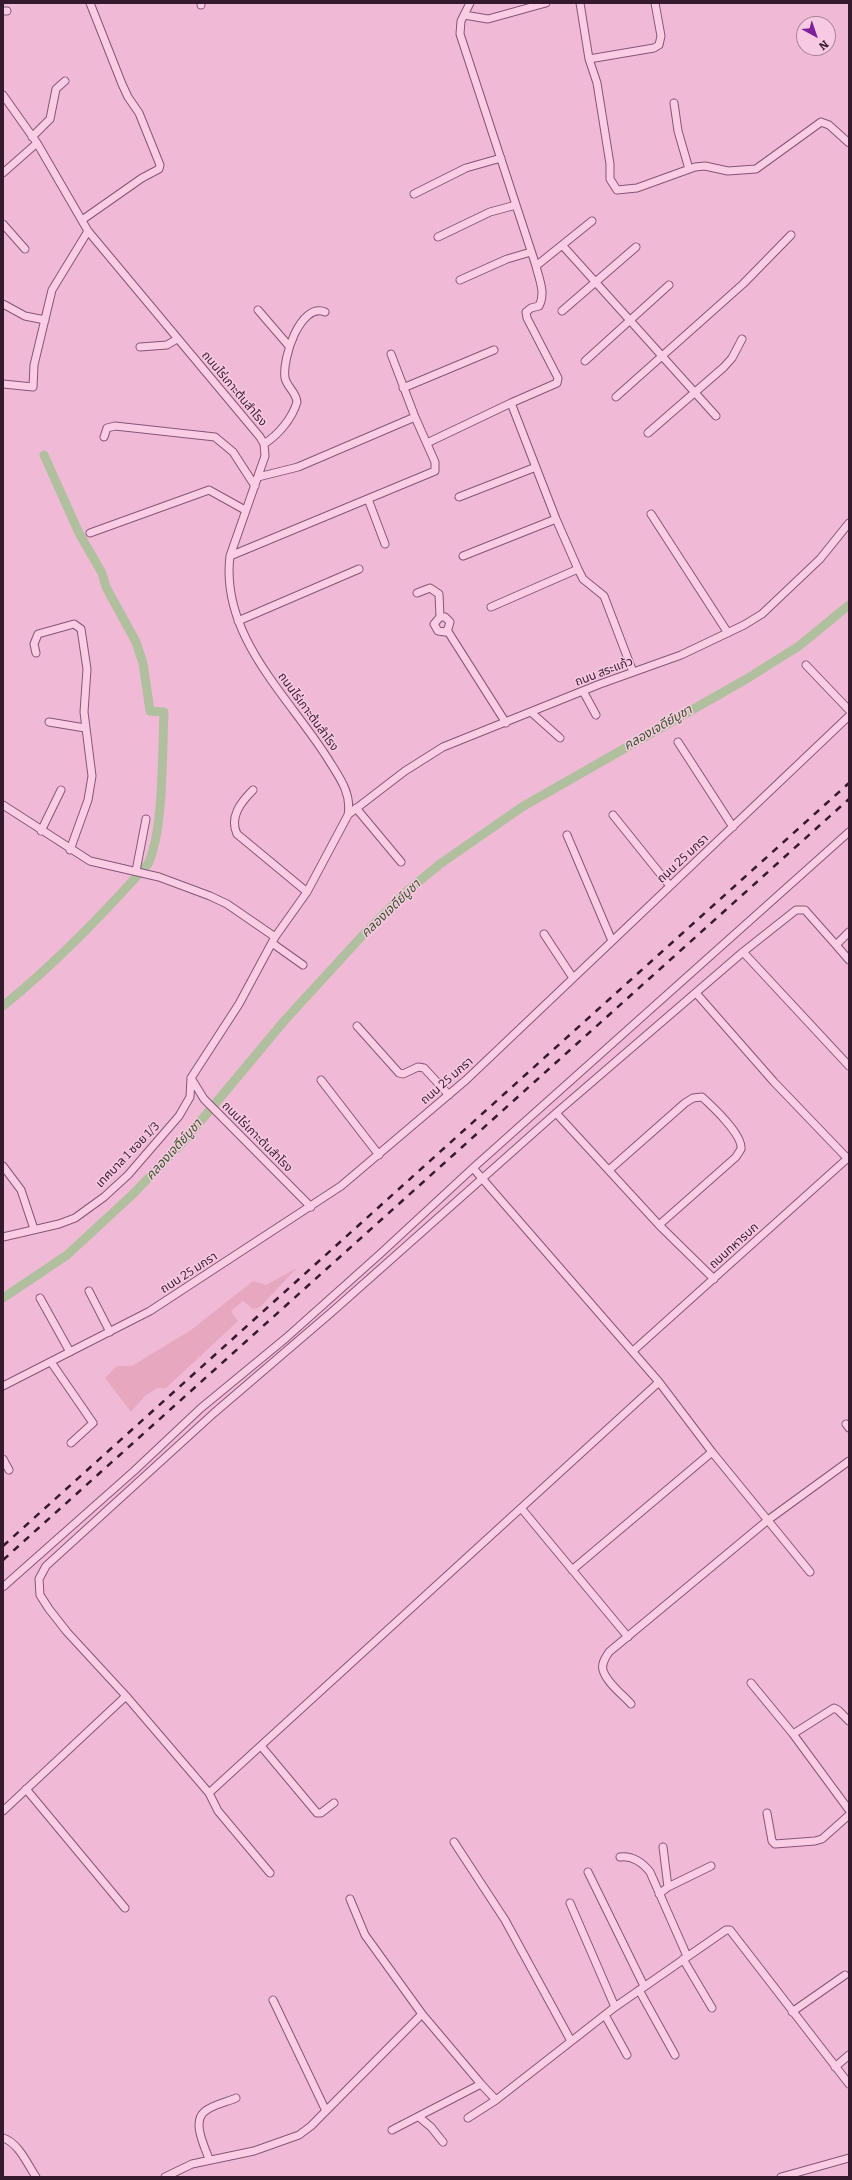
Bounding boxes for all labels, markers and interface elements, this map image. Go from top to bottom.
north arrow [796,16,836,56]
text: N [816,37,831,53]
street label: ถนนไร่เกาะต้นสำโรง [198,349,270,429]
street label: ถนน สระแก้ว [573,654,635,690]
street label: ถนนไร่เกาะต้นสำโรง [275,670,341,754]
water label: คลองเจดีย์บูชา [621,702,695,754]
street label: ถนน 25 มกรา [654,832,712,886]
water label: คลองเจดีย์บูชา [358,877,424,941]
street label: ถนน 25 มกรา [418,1054,476,1108]
street label: ถนนไร่เกาะต้นสำโรง [219,1099,295,1175]
water label: คลองเจดีย์บูชา [143,1116,205,1184]
street label: เทศบาล 1 ซอย 1/3 [93,1119,163,1191]
street label: ถนนทหารบก [706,1220,762,1272]
street label: ถนน 25 มกรา [158,1249,220,1297]

